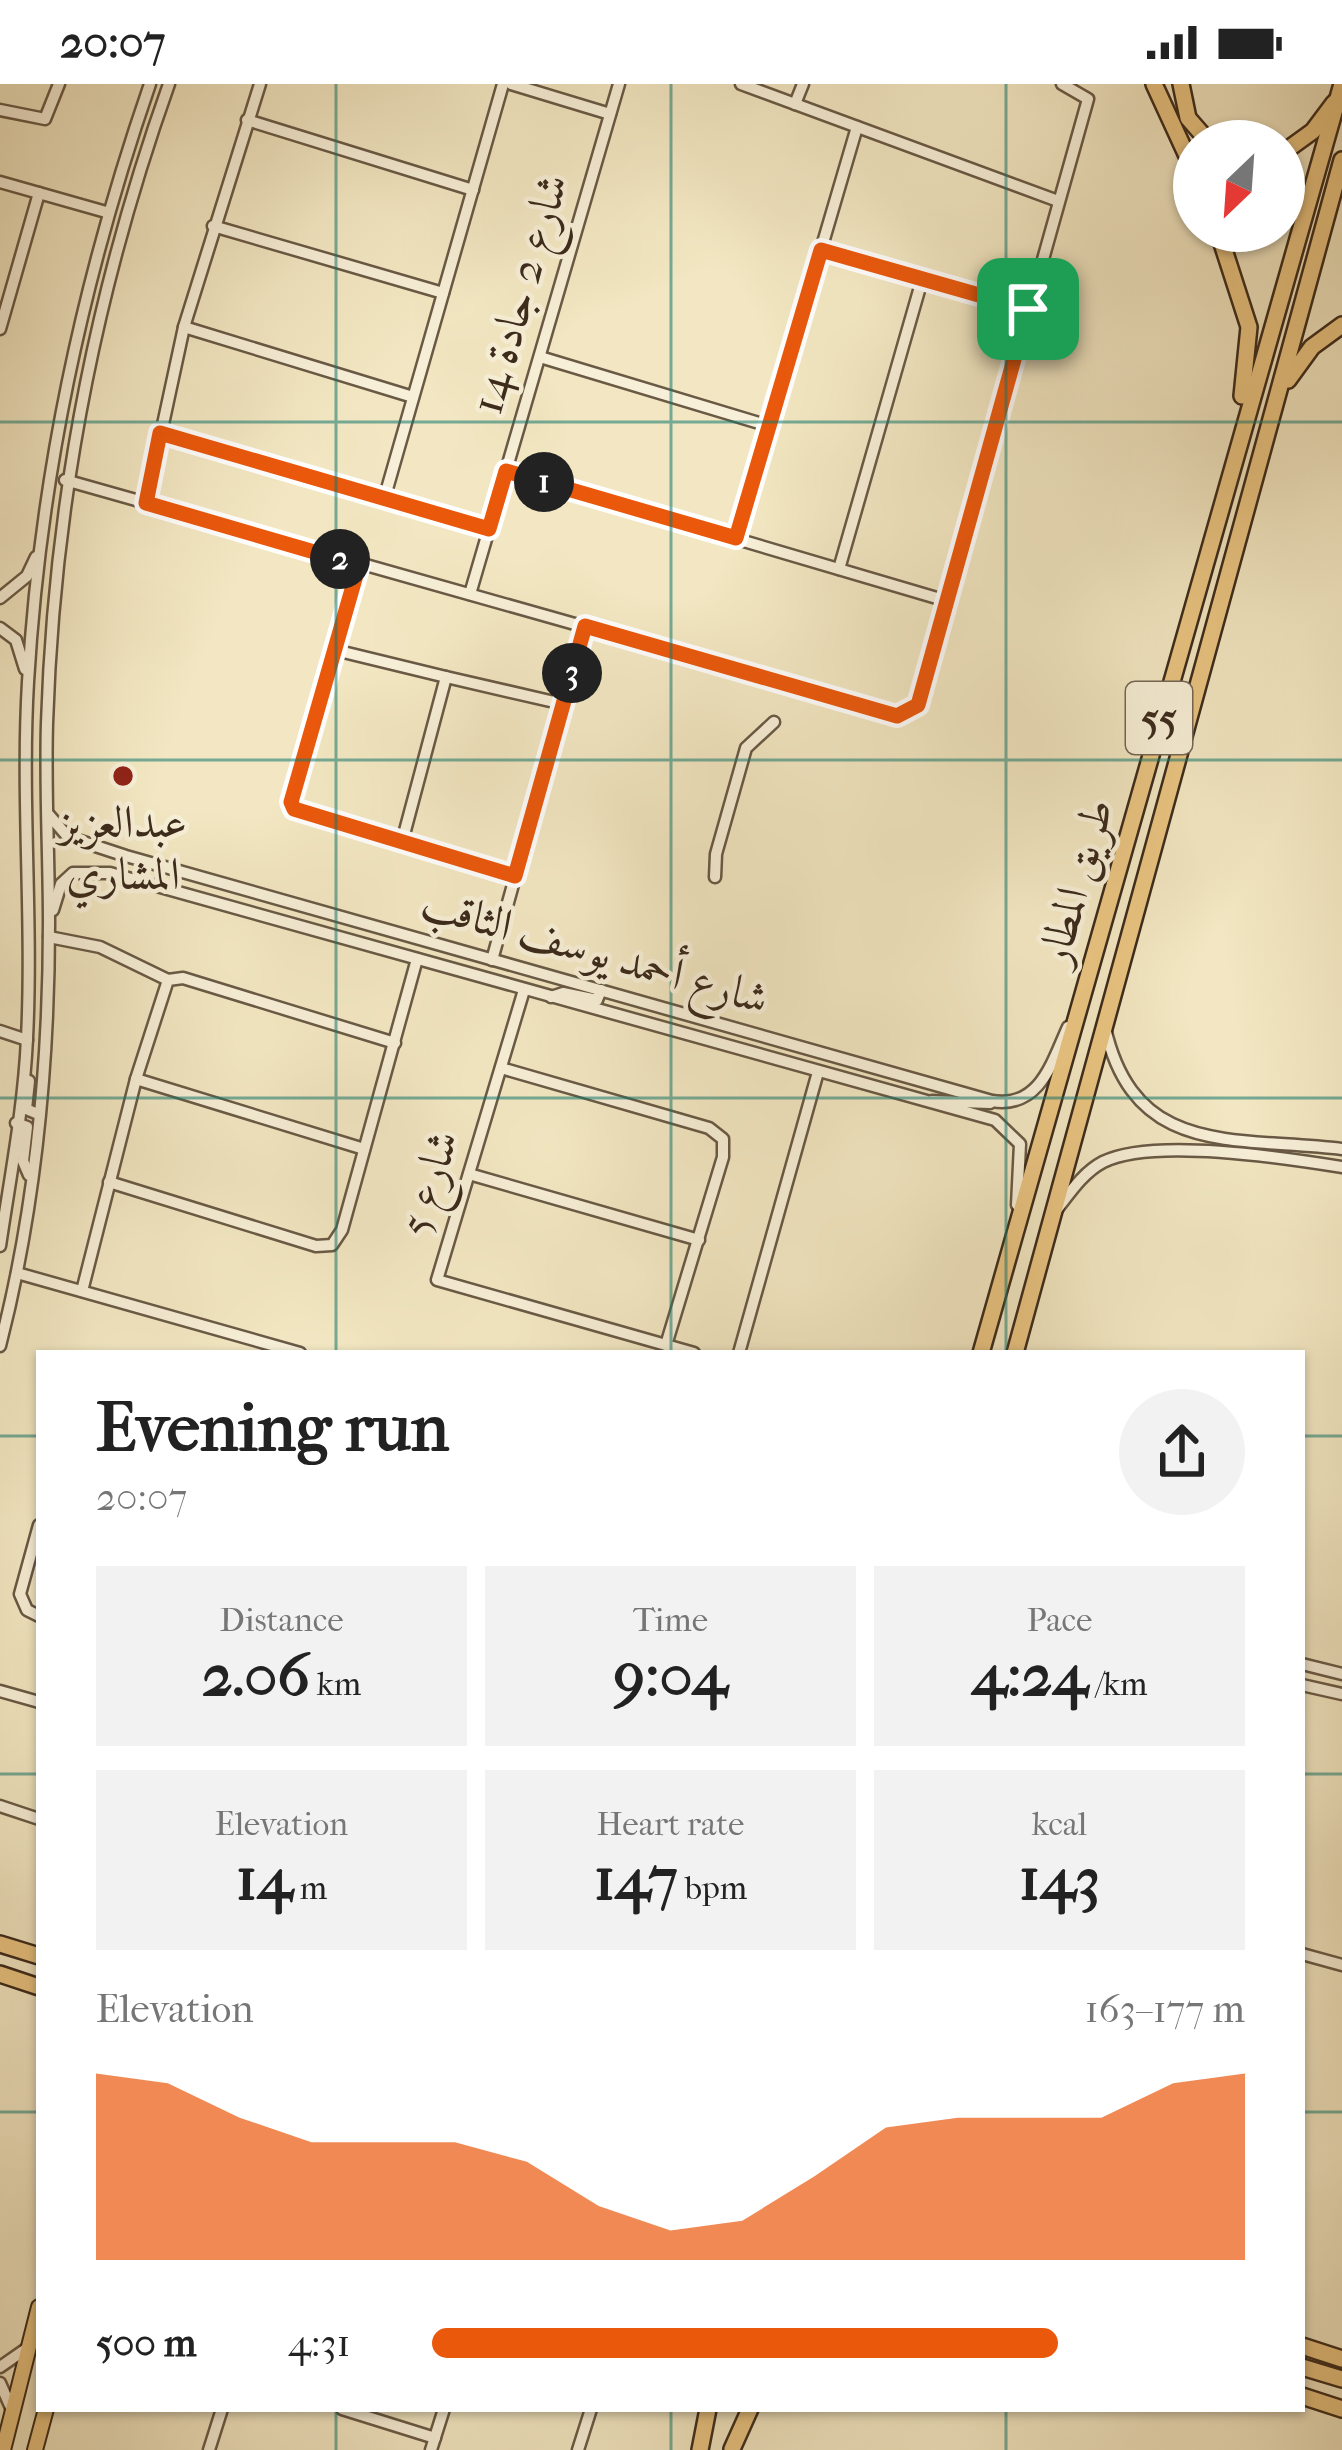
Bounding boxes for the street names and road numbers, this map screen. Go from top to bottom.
street label: شارع 2 جادة 14 [460,168,589,423]
road number: 55 [1126,682,1192,754]
street label: طريق المطار [1026,793,1126,975]
street label: شارع أحمد يوسف الثاقب [413,871,776,1035]
street label: شارع 5 [388,1124,480,1245]

